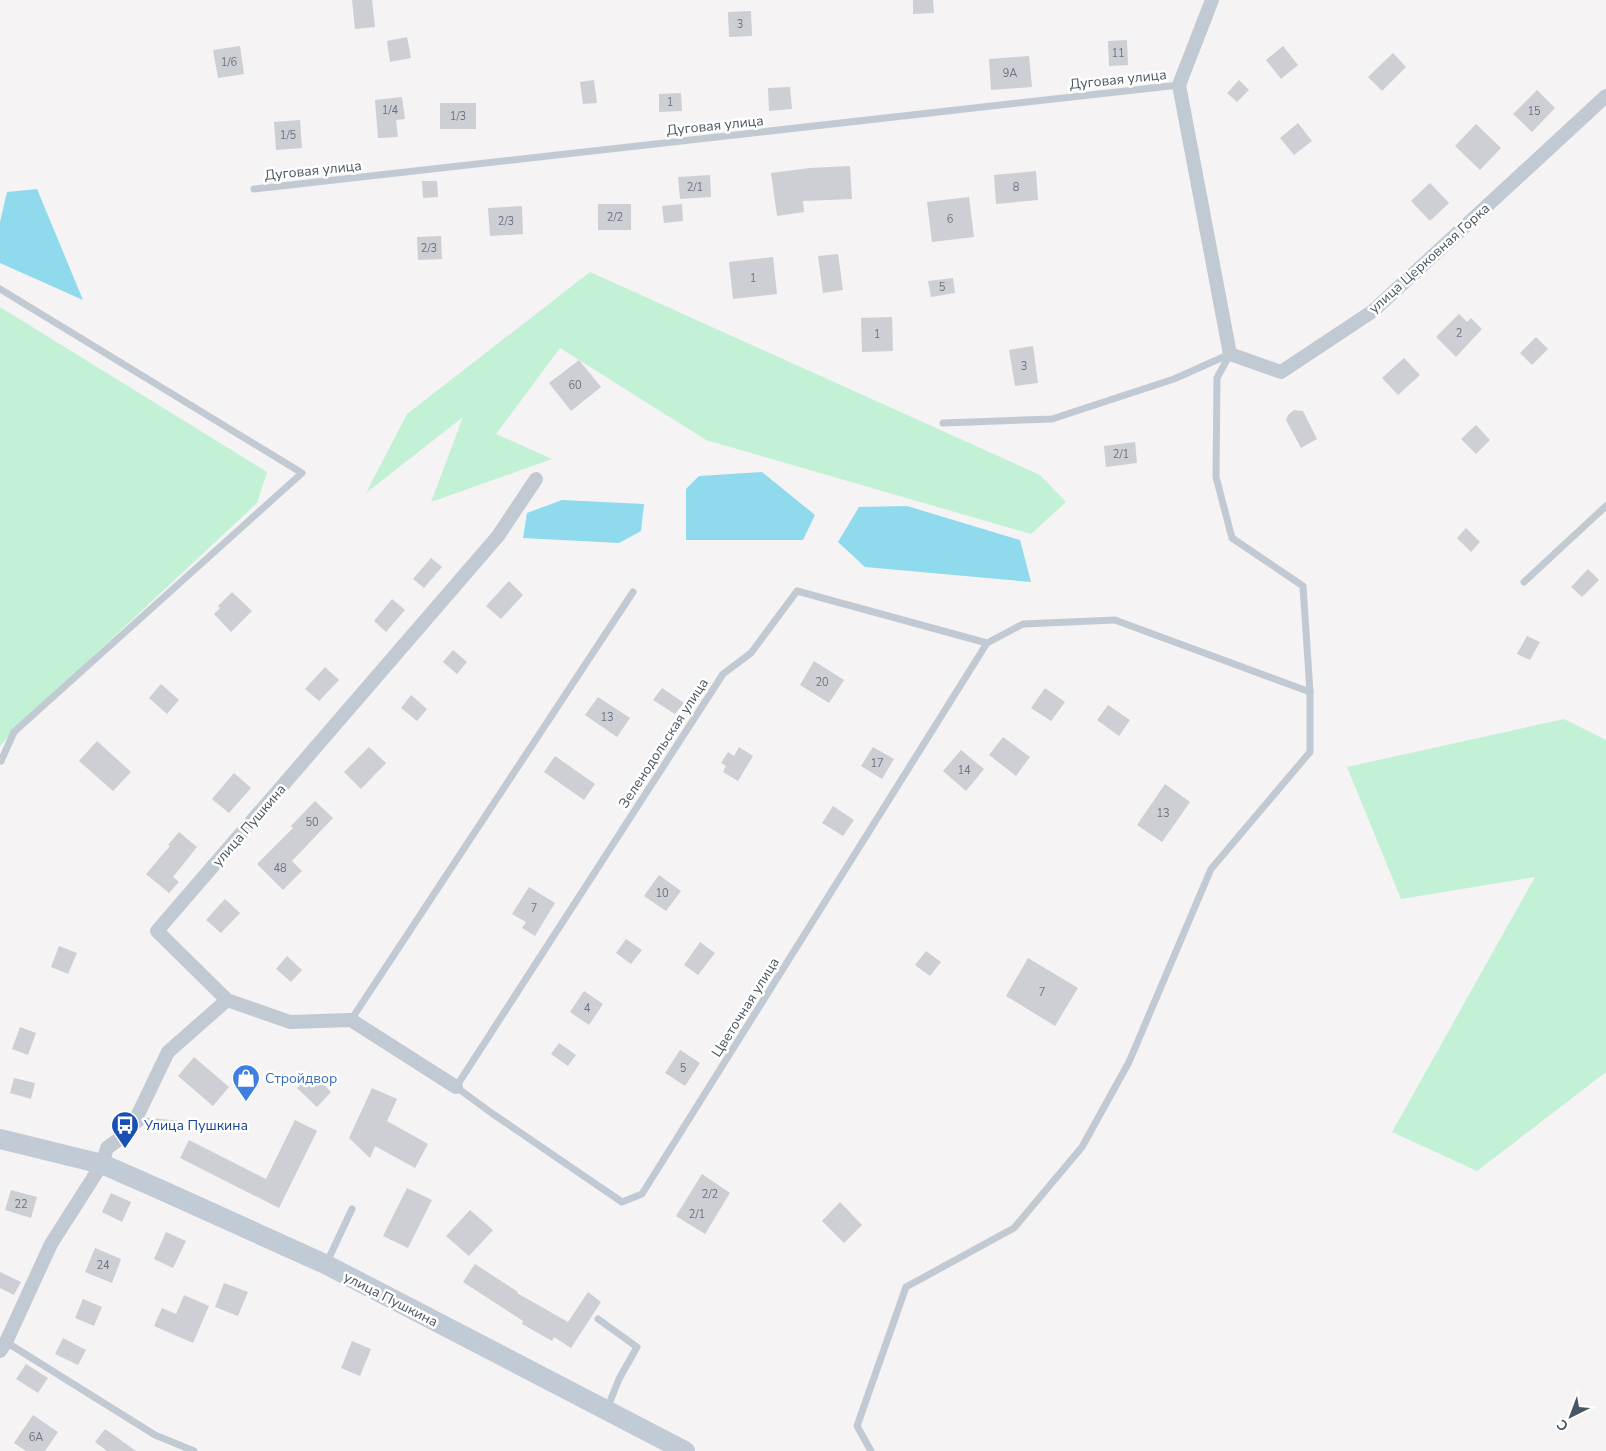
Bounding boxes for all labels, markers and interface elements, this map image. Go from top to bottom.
house number: 3 [737,17,743,32]
house number: 11 [1111,46,1125,61]
house number: 1/6 [221,55,238,70]
street label: Дуговая улица [1069,65,1167,94]
house number: 9А [1003,66,1017,81]
house number: 1 [667,95,673,110]
house number: 1/4 [382,103,399,118]
house number: 15 [1527,104,1541,119]
house number: 1/3 [450,109,466,124]
street label: Дуговая улица [666,111,764,140]
house number: 1/5 [280,128,297,143]
street label: Дуговая улица [264,156,362,185]
house number: 2/1 [687,180,703,195]
house number: 8 [1013,180,1020,195]
street label: улица Церковная Горка [1365,199,1494,318]
house number: 2/2 [607,210,623,225]
house number: 6 [947,212,954,227]
house number: 2/3 [498,214,514,229]
house number: 2/3 [421,241,437,256]
house number: 1 [750,271,756,286]
house number: 5 [939,280,946,295]
house number: 2 [1456,326,1462,341]
house number: 1 [874,327,880,342]
house number: 3 [1021,359,1027,374]
house number: 60 [568,378,582,393]
house number: 2/1 [1113,447,1129,462]
street label: Зеленодольская улица [614,674,713,812]
house number: 20 [815,675,829,690]
house number: 13 [600,710,614,725]
house number: 17 [870,756,884,771]
house number: 14 [957,763,971,778]
street label: улица Пушкина [208,780,290,870]
house number: 13 [1156,806,1170,821]
house number: 50 [305,815,319,830]
house number: 48 [273,861,287,876]
house number: 10 [655,886,669,901]
house number: 7 [531,901,537,916]
street label: Цветочная улица [707,954,784,1061]
house number: 7 [1039,985,1045,1000]
house number: 4 [584,1001,591,1016]
house number: 5 [680,1061,687,1076]
shop icon: Стройдвор [231,1063,261,1102]
place label: Стройдвор [265,1069,337,1088]
bus stop icon: Улица Пушкина [110,1110,140,1149]
place label: Улица Пушкина [143,1116,248,1135]
house number: 2/2 [702,1187,718,1202]
house number: 22 [14,1197,28,1212]
house number: 2/1 [689,1207,705,1222]
house number: 24 [96,1258,110,1273]
street label: улица Пушкина [341,1268,441,1331]
north arrow [1546,1391,1596,1441]
text: С [1552,1415,1573,1436]
house number: 6А [29,1430,43,1445]

